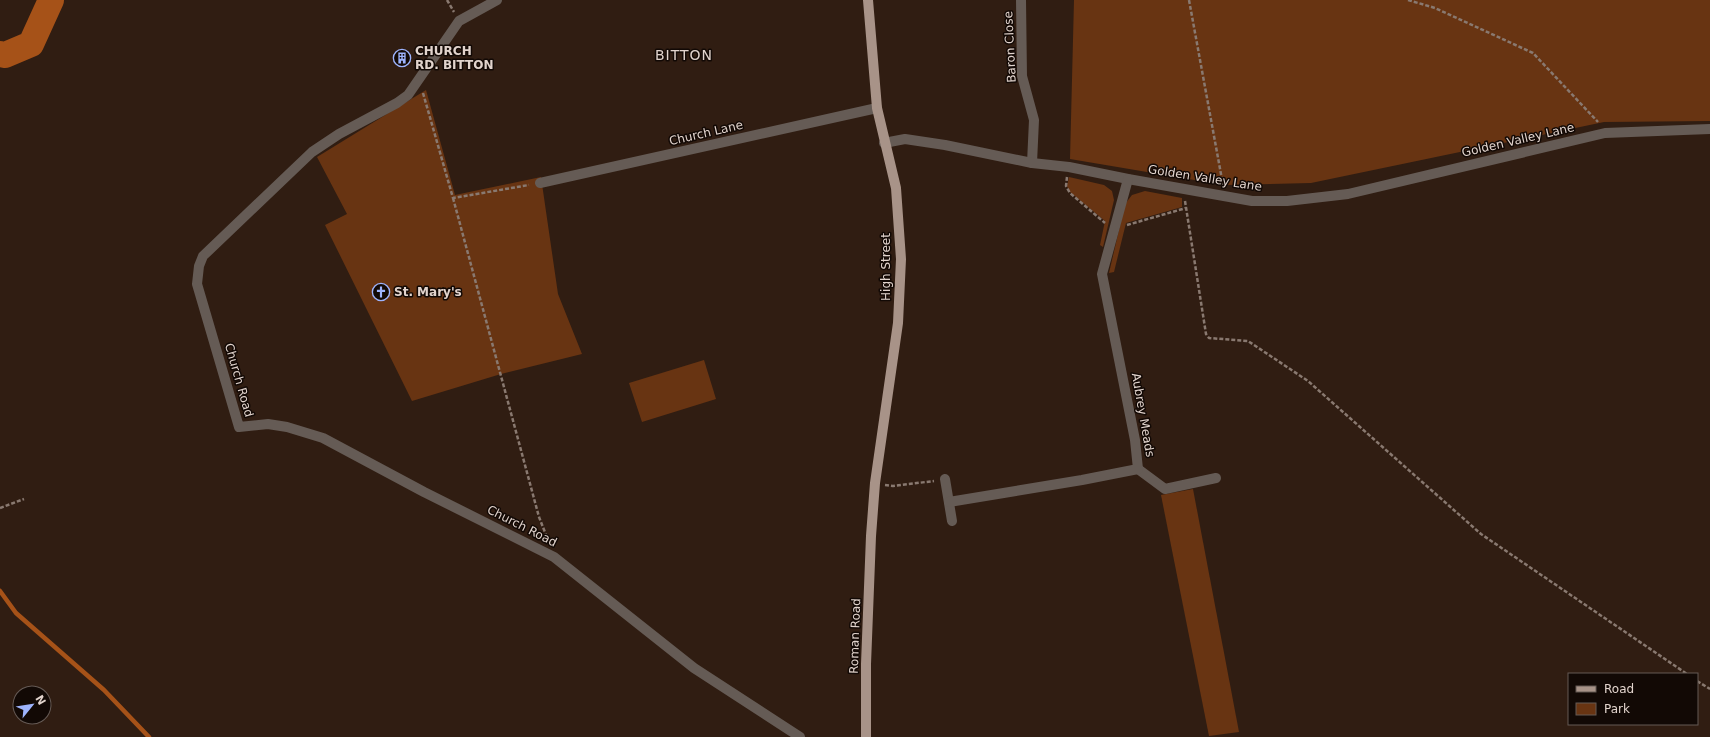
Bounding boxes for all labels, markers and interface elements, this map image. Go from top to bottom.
street label: Baron Close [1001,11,1019,83]
place label: CHURCH RD. BITTON [415,44,493,72]
district label: BITTON [655,47,713,63]
building icon: CHURCH RD. BITTON [392,48,412,68]
street label: Church Lane [668,118,744,148]
street label: Golden Valley Lane [1460,120,1576,160]
street label: Golden Valley Lane [1147,162,1263,194]
street label: High Street [879,233,893,301]
church icon: St. Mary's [371,282,391,302]
place label: St. Mary's [394,285,462,299]
street label: Church Road [222,341,256,419]
street label: Aubrey Meads [1129,372,1157,458]
street label: Church Road [485,502,559,550]
street label: Roman Road [847,598,863,674]
legend [1568,673,1698,725]
text: Road [1604,682,1634,696]
north arrow [12,685,52,725]
text: N [32,693,48,707]
text: Park [1604,702,1630,716]

